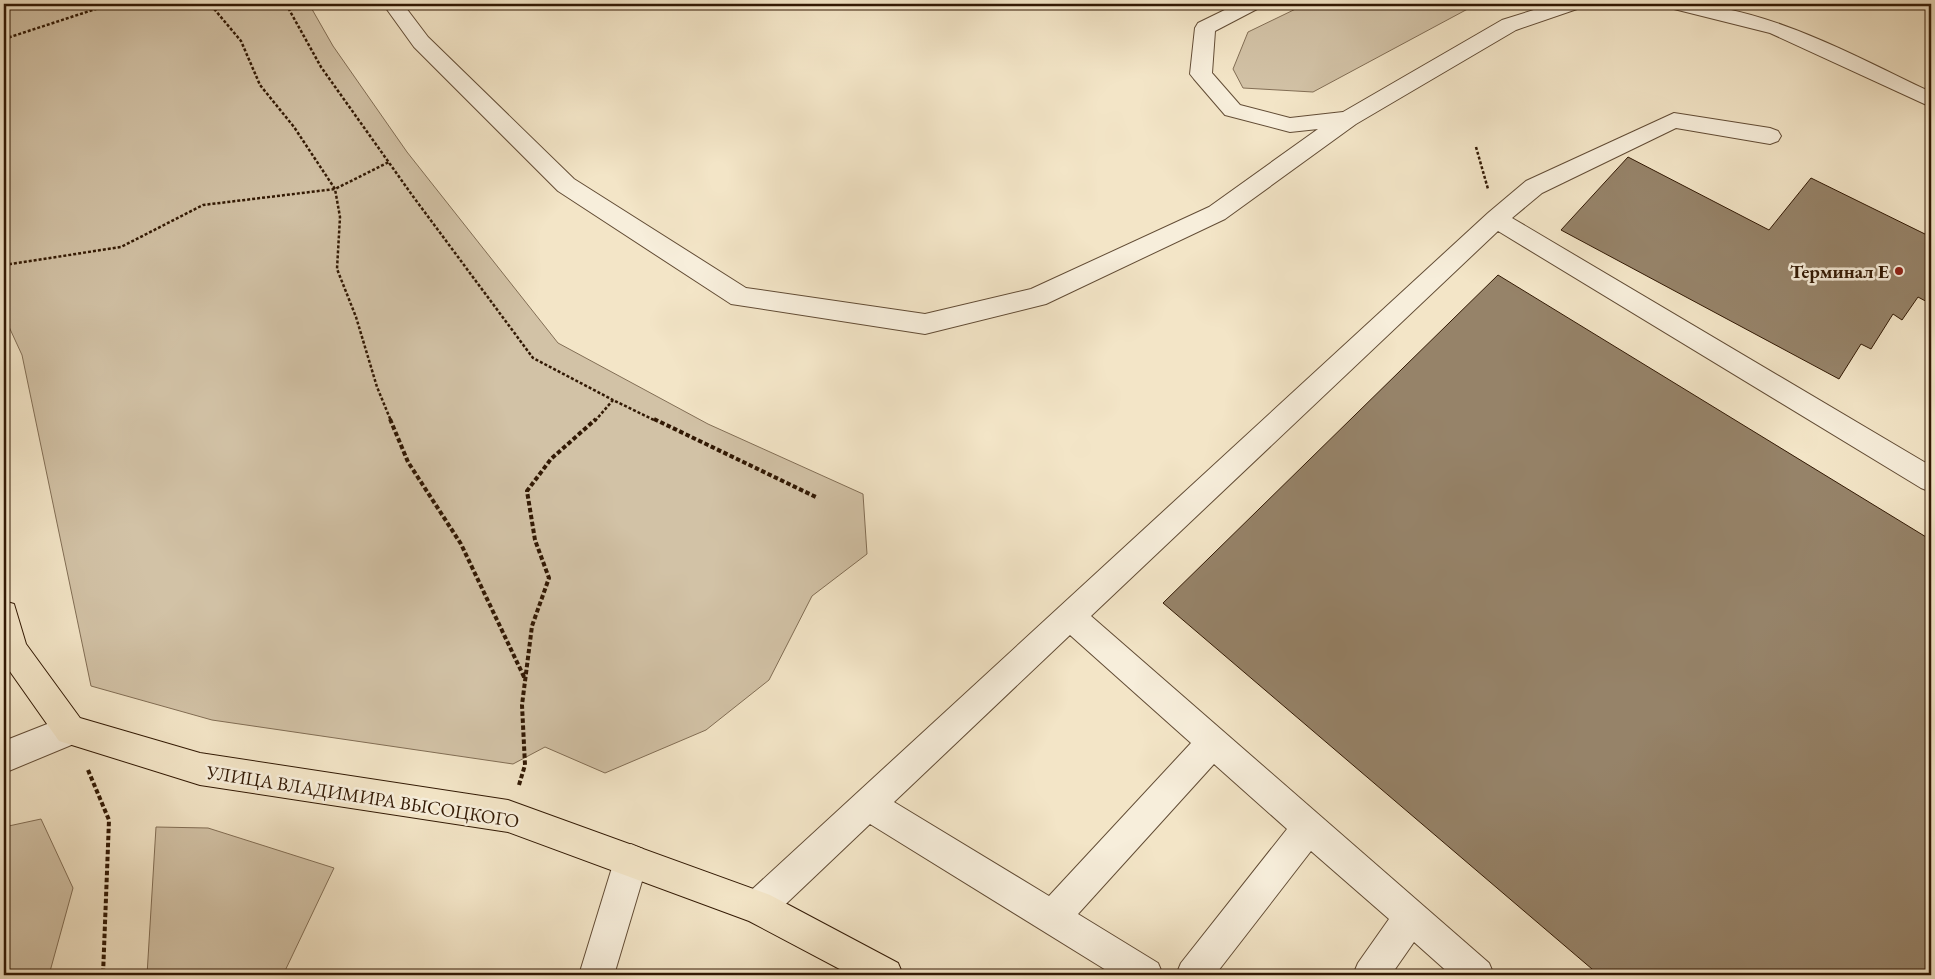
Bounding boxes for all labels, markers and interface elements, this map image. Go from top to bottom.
place label: Терминал Е [1790,259,1889,284]
marker: Терминал Е [1893,265,1905,277]
street label: УЛИЦА ВЛАДИМИРА ВЫСОЦКОГО [204,759,521,834]

